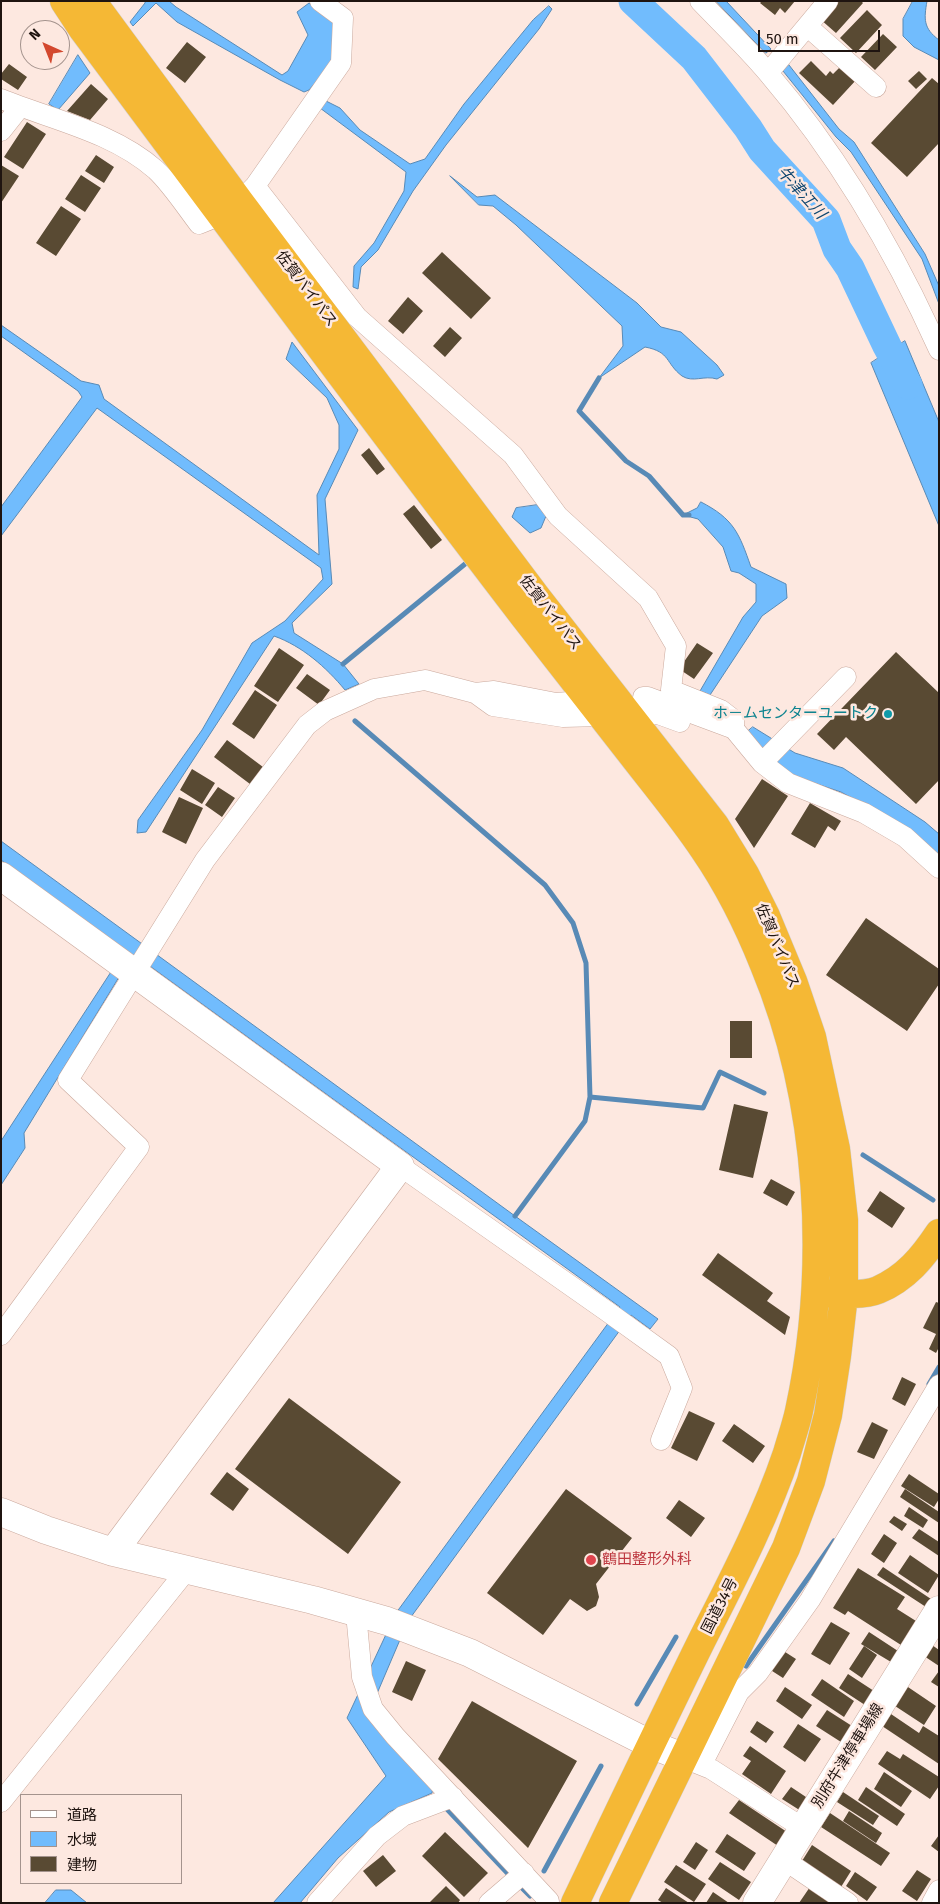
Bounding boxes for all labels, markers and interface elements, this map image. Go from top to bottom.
north arrow [20,20,70,70]
scale bar [760,20,882,52]
text: N [26,25,44,44]
text: 50 m [766,30,799,48]
water label: 牛津江川 [772,163,830,223]
street label: 佐賀バイパス [272,248,340,330]
street label: 佐賀バイパス [515,572,585,654]
place label: ホ－ムセンターユートク [713,705,878,723]
marker: ホ－ムセンターユートク [882,708,894,720]
street label: 佐賀バイパス [751,901,803,991]
place label: 鶴田整形外科 [602,1551,692,1569]
marker: 鶴田整形外科 [584,1553,598,1567]
street label: 国道34号 [698,1575,742,1637]
street label: 別府牛津停車場線 [809,1700,887,1812]
legend [20,1794,182,1884]
text: 道路 [67,1806,97,1824]
text: 水域 [67,1831,97,1849]
text: 建物 [67,1856,97,1874]

